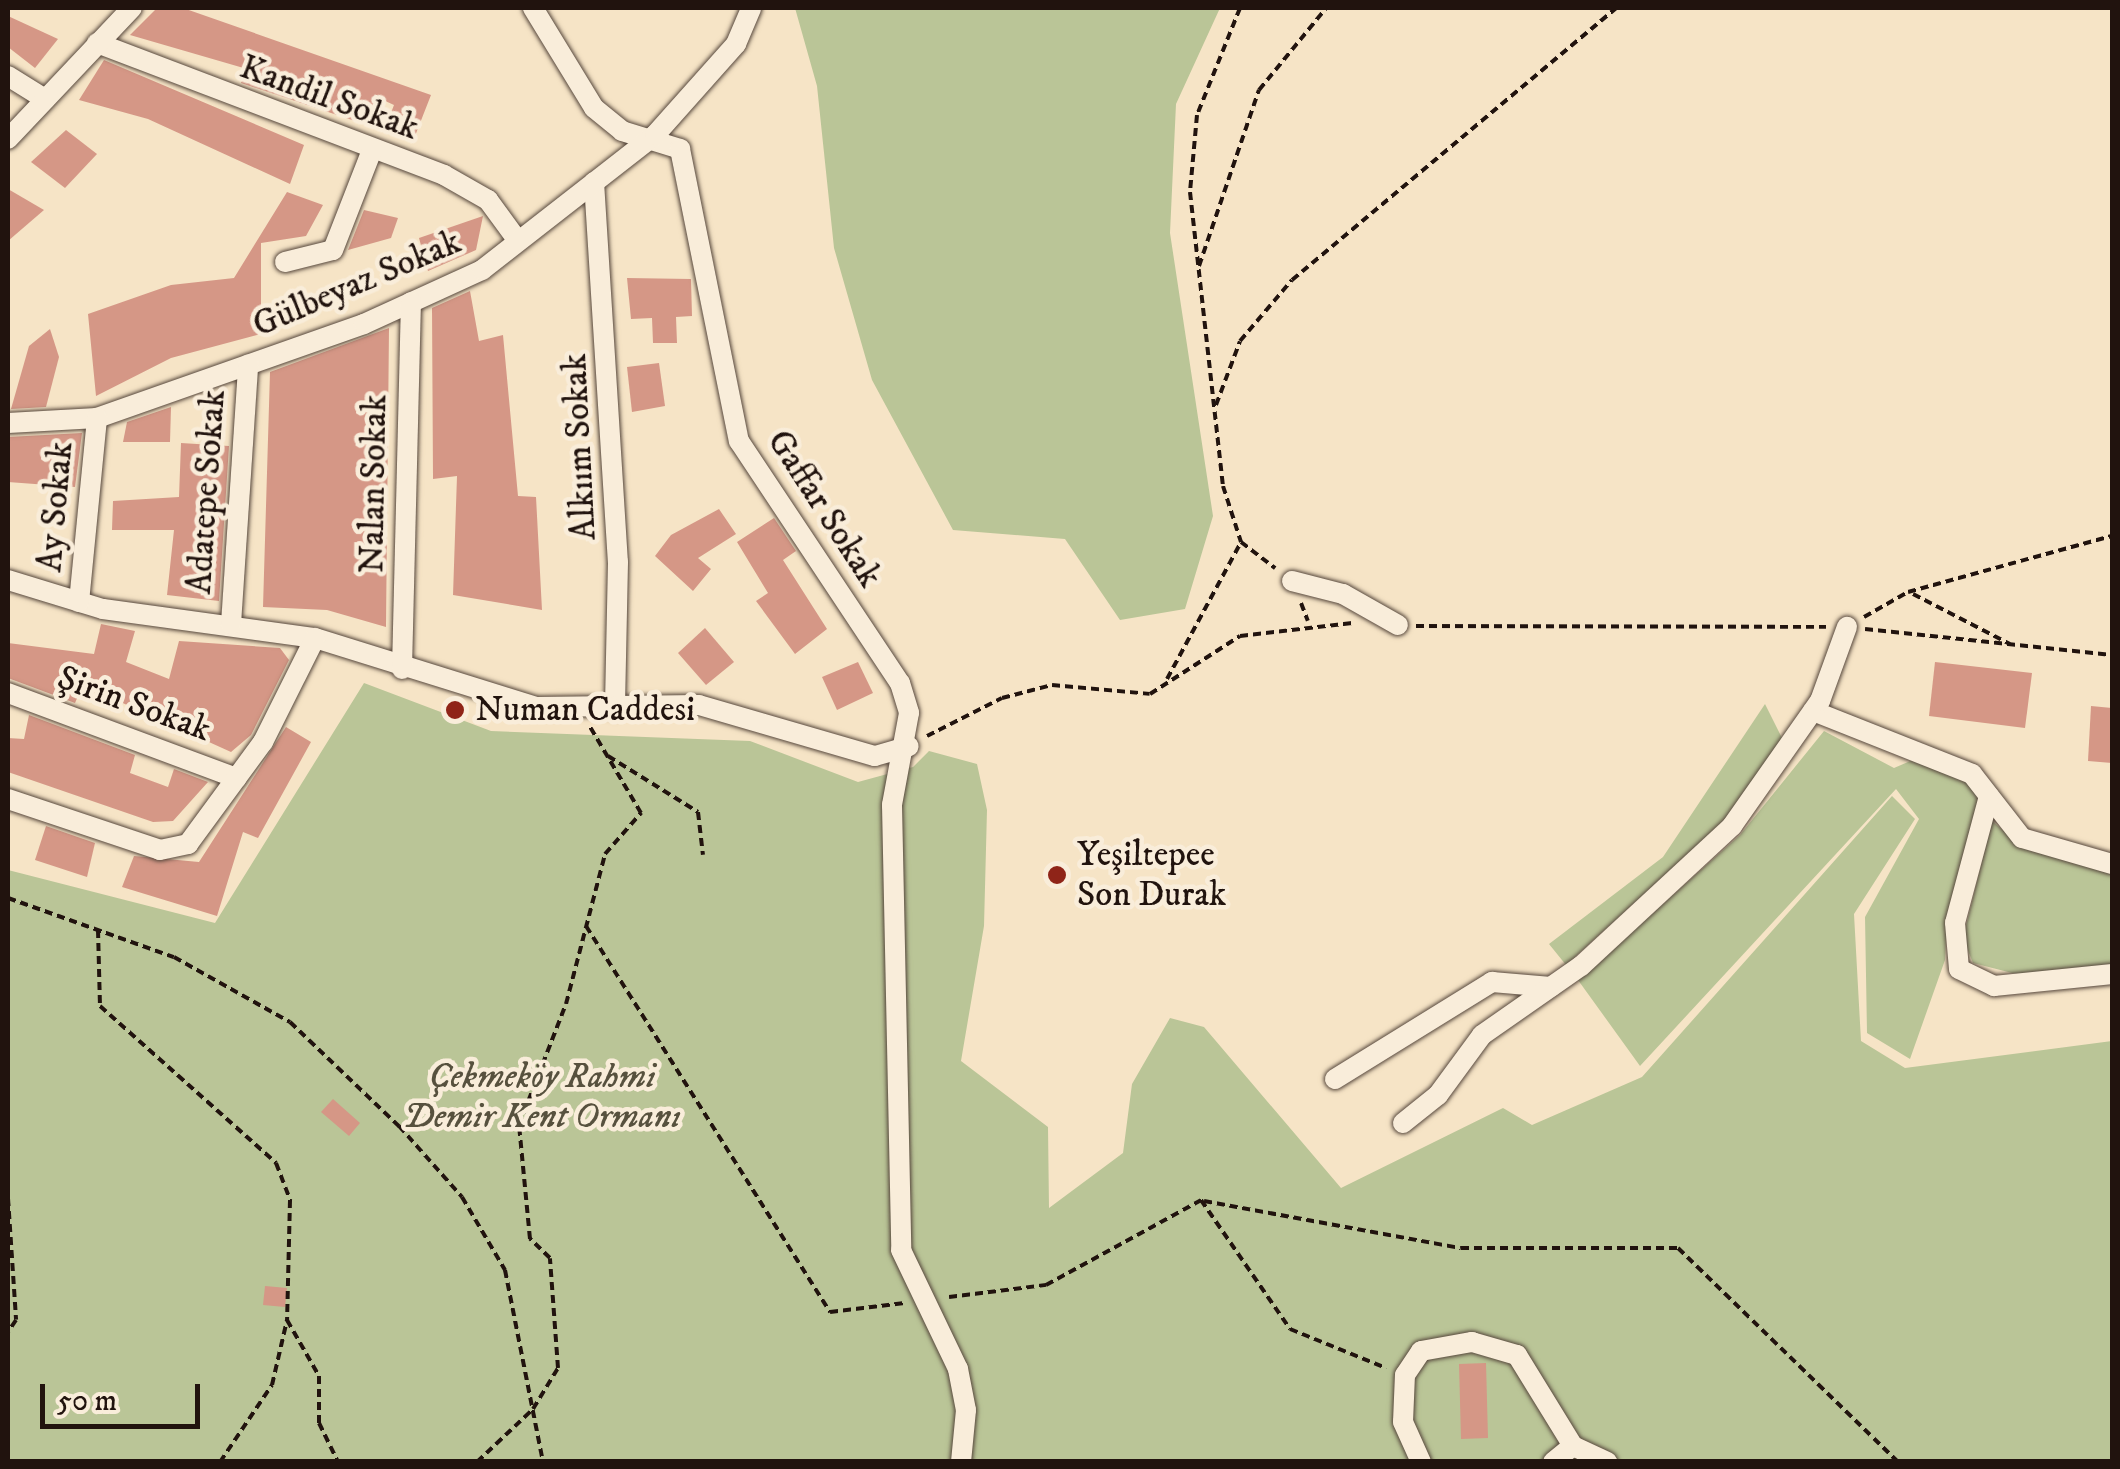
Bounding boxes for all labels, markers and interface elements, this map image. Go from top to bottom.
street label: Kandil Sokak [234,46,424,150]
street label: Gülbeyaz Sokak [247,221,467,347]
street label: Alkıım Sokak [554,353,606,541]
street label: Adatepe Sokak [179,388,235,596]
street label: Nalan Sokak [351,394,397,574]
street label: Gaffar Sokak [758,422,890,596]
street label: Ay Sokak [29,440,83,574]
street label: Şirin Sokak [52,657,216,751]
place label: Numan Caddesi [475,689,695,731]
marker: Numan Caddesi [444,699,466,721]
place label: Yeşiltepee Son Durak [1077,834,1226,916]
marker: Yeşiltepee Son Durak [1046,864,1068,886]
park label: Çekmeköy Rahmi Demir Kent Ormanı [403,1056,681,1138]
scale bar [45,1364,205,1426]
text: 50 m [57,1383,117,1420]

